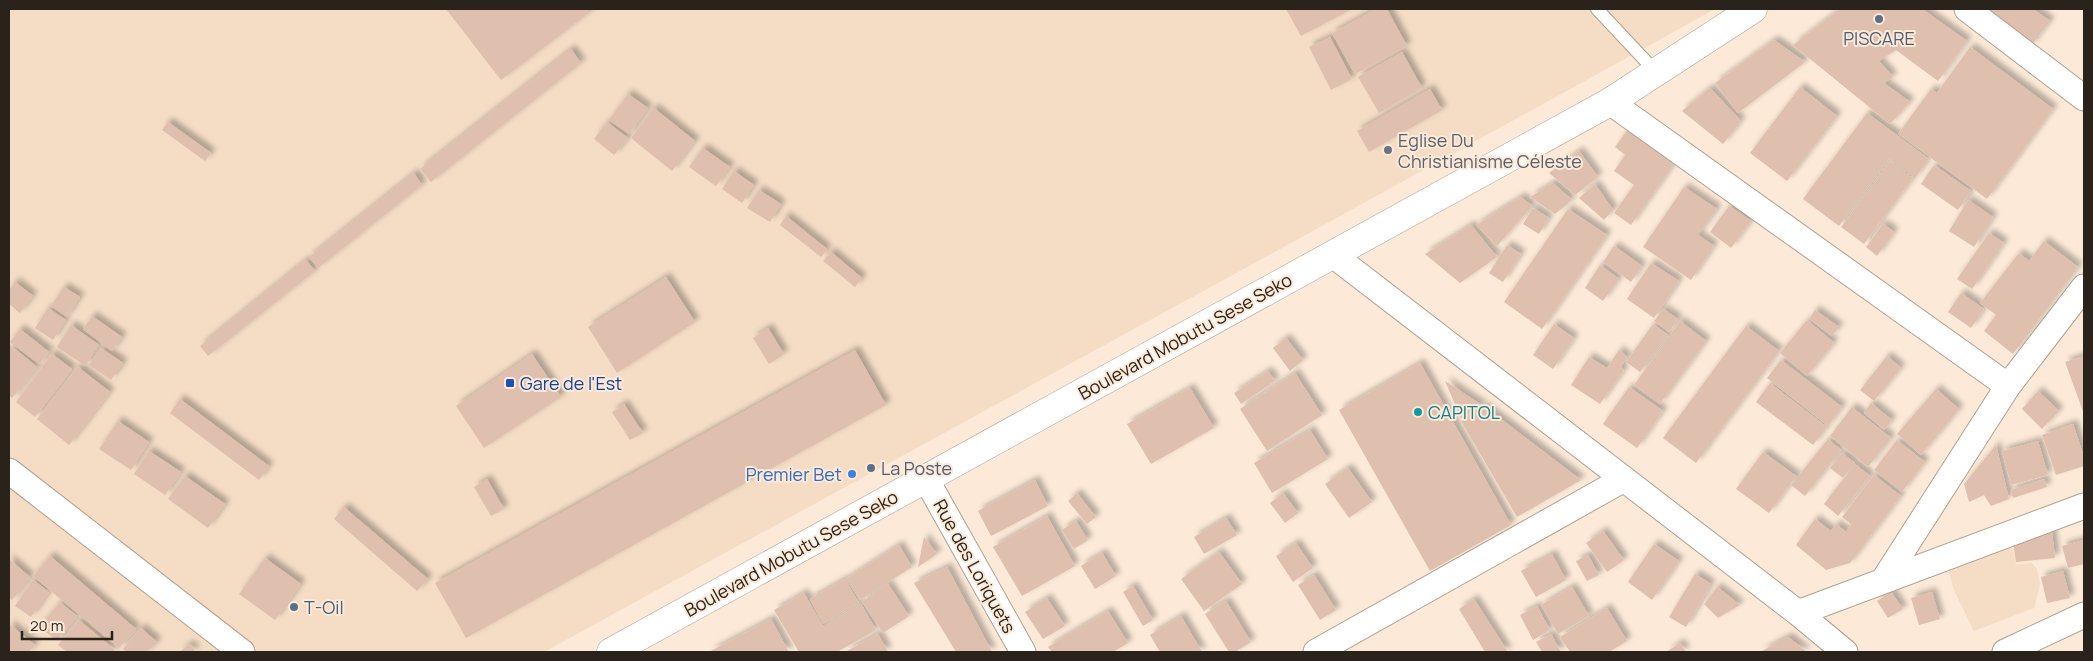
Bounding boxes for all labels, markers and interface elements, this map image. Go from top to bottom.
marker: PISCARE [1873,13,1885,25]
place label: PISCARE [1843,26,1915,50]
place label: Eglise Du Christianisme Céleste [1398,128,1582,173]
marker: Eglise Du Christianisme Céleste [1382,144,1394,156]
street label: Boulevard Mobutu Sese Seko [1074,267,1296,405]
place label: Gare de l'Est [520,371,622,395]
marker: Gare de l'Est [504,377,516,389]
place label: CAPITOL [1428,400,1500,424]
marker: CAPITOL [1412,406,1424,418]
place label: La Poste [881,456,952,480]
place label: Premier Bet [746,462,842,486]
marker: La Poste [865,462,877,474]
marker: Premier Bet [846,468,858,480]
street label: Boulevard Mobutu Sese Seko [680,484,902,622]
street label: Rue des Loriquets [928,495,1022,637]
place label: T-Oil [304,595,344,619]
marker: T-Oil [288,601,300,613]
scale bar [22,608,112,640]
text: 20 m [30,615,63,636]

